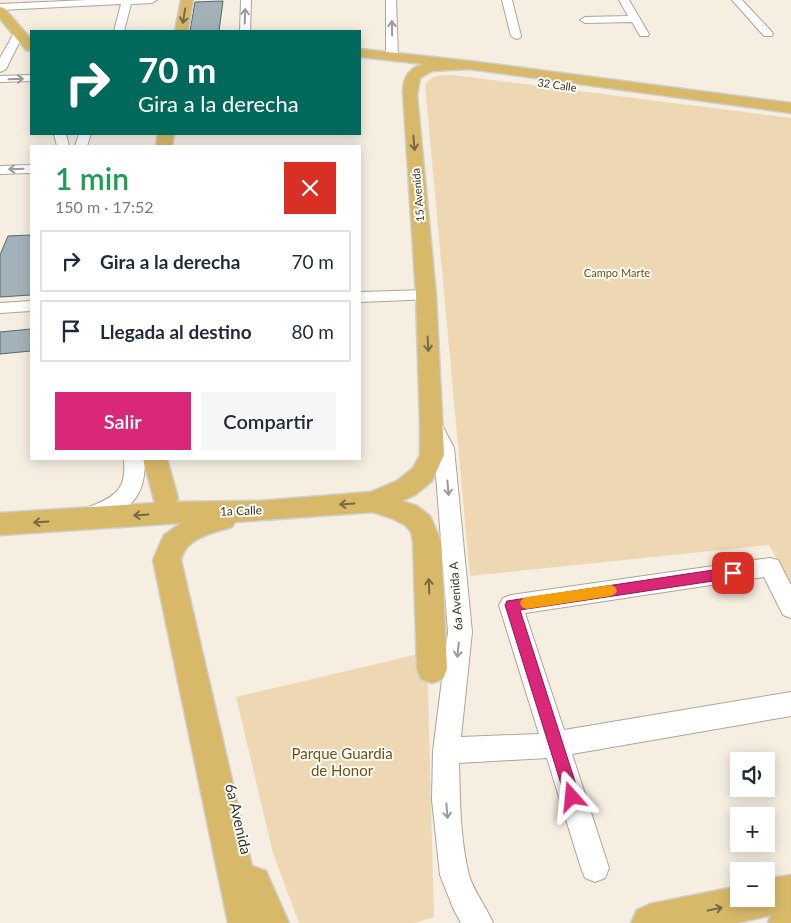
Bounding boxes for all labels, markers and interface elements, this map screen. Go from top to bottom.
one-way arrow [179,7,189,23]
one-way arrow [241,8,250,24]
one-way arrow [387,21,396,37]
text: 70 m [138,48,216,90]
icon: right [55,50,120,115]
one-way arrow [7,74,23,84]
street label: 32 Calle [537,75,578,94]
text: Gira a la derecha [138,90,299,117]
one-way arrow [409,135,418,151]
text: 1 min [55,160,129,196]
button: close [284,162,336,214]
one-way arrow [8,164,24,174]
street label: 15 Avenida [409,168,426,222]
text: 150 m · 17:52 [55,197,154,216]
icon: right [57,247,85,275]
text: Gira a la derecha [100,250,240,273]
text: 70 m [291,250,334,273]
park label: Campo Marte [584,266,650,279]
icon: arrive [57,317,85,345]
text: Llegada al destino [100,320,252,343]
text: 80 m [291,320,334,343]
one-way arrow [424,336,433,352]
button: Salir [55,392,191,450]
button: Compartir [201,392,336,450]
one-way arrow [443,479,452,495]
one-way arrow [339,499,355,508]
street label: 1a Calle [220,502,262,519]
one-way arrow [133,510,149,520]
one-way arrow [33,517,49,526]
pin [712,552,754,594]
icon: arrive [719,559,747,587]
street label: 6a Avenida A [446,560,465,631]
one-way arrow [424,578,433,594]
one-way arrow [453,641,463,657]
park label: Parque Guardia de Honor [291,744,393,779]
map controls [730,752,775,907]
button: sound [730,752,775,797]
position arrow [545,770,597,822]
street label: 6a Avenida [222,782,256,856]
one-way arrow [443,803,452,819]
button: + [730,807,775,852]
button: − [730,862,775,907]
one-way arrow [706,904,722,913]

